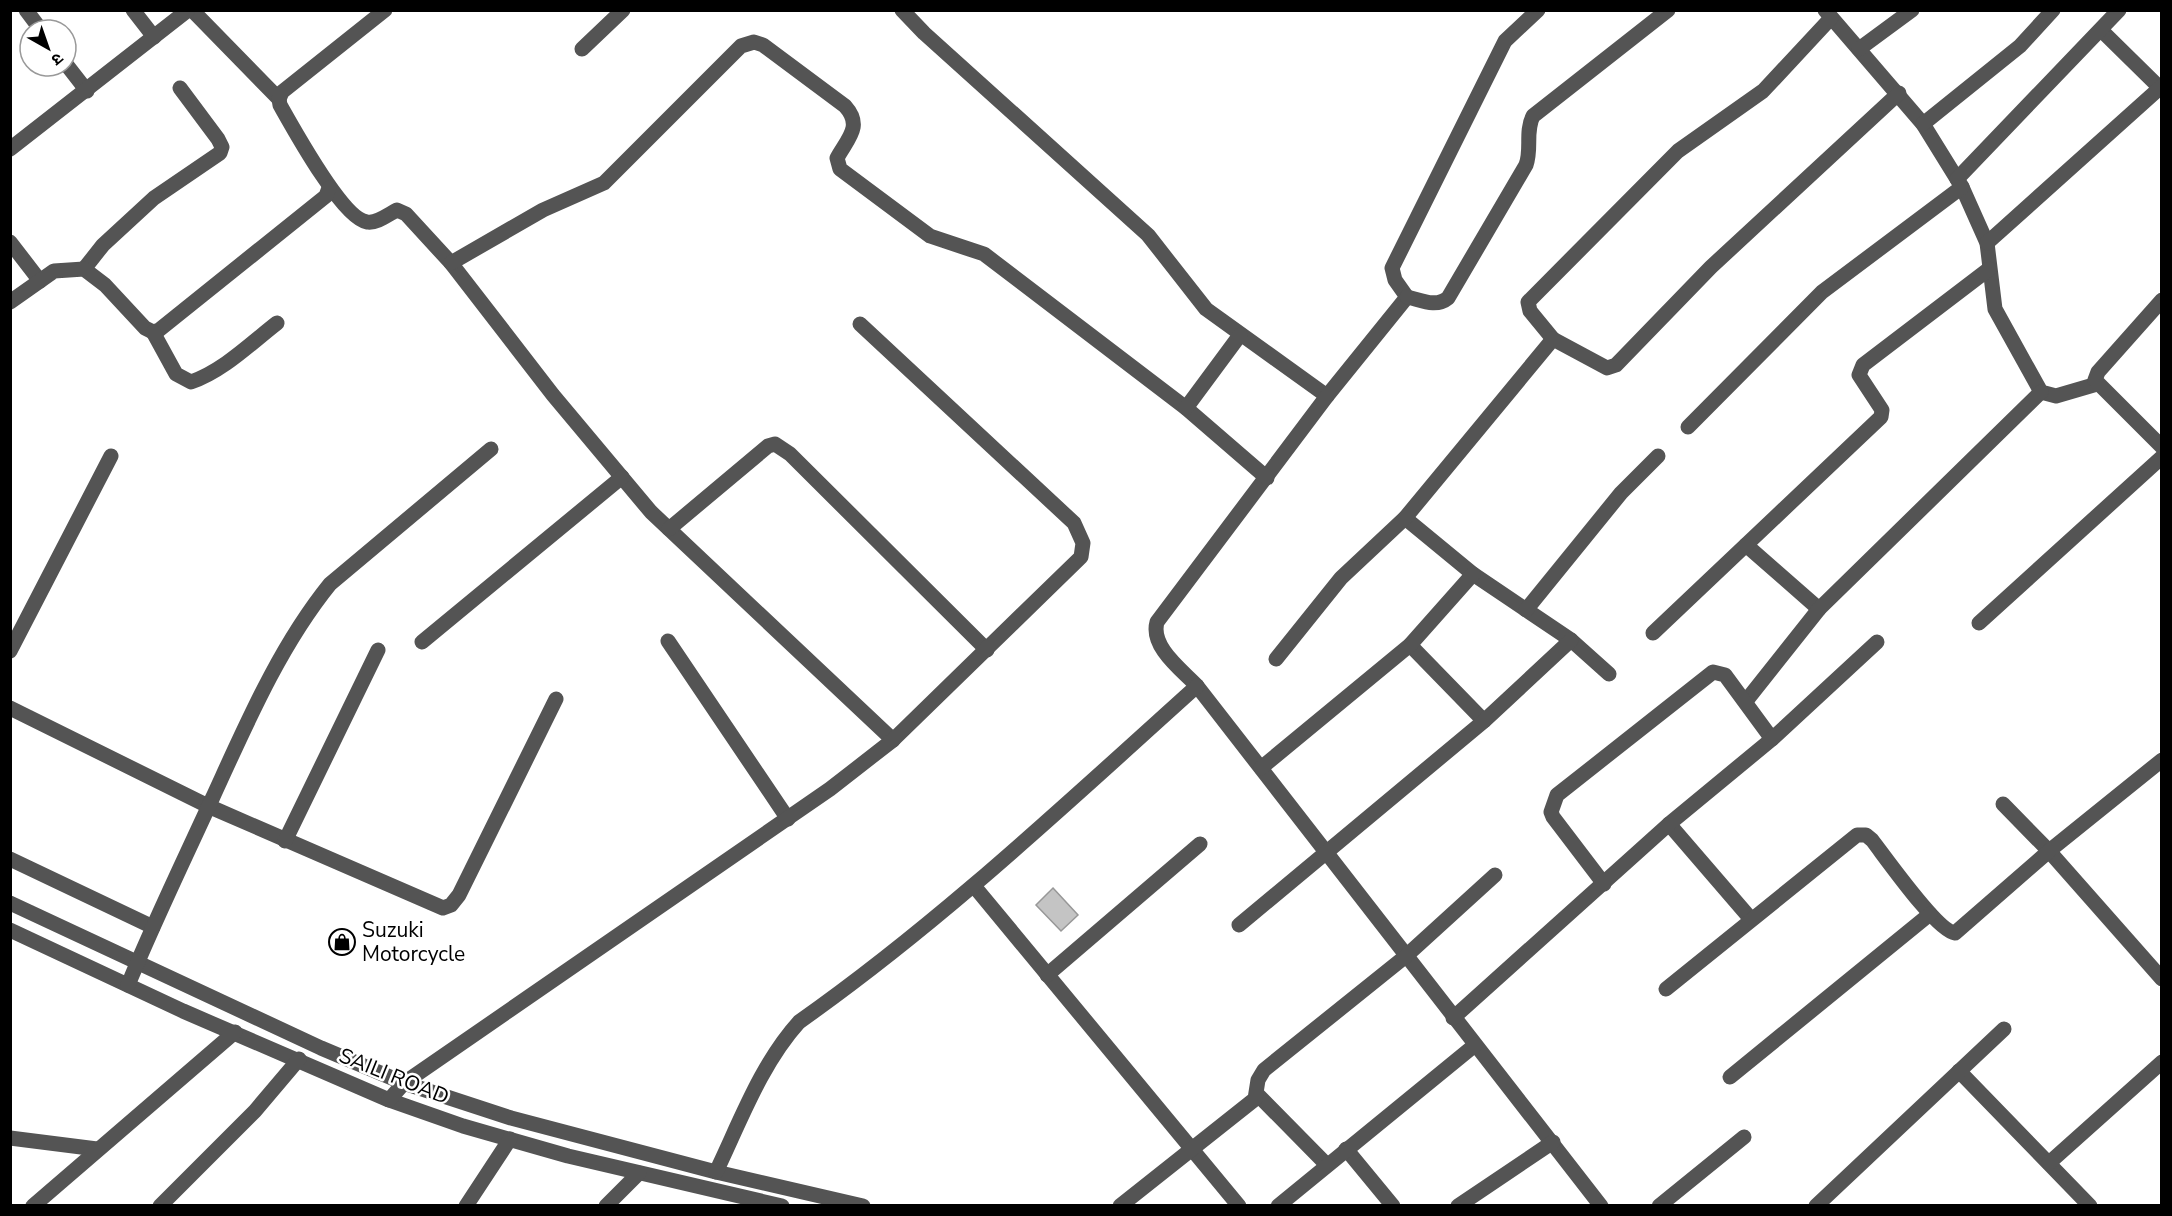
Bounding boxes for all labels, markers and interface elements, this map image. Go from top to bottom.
north arrow [18,18,78,78]
text: उ [46,47,68,71]
place label: Suzuki Motorcycle [362,916,465,968]
shop icon: Suzuki Motorcycle [327,927,357,957]
street label: SAILI ROAD [335,1041,453,1111]

